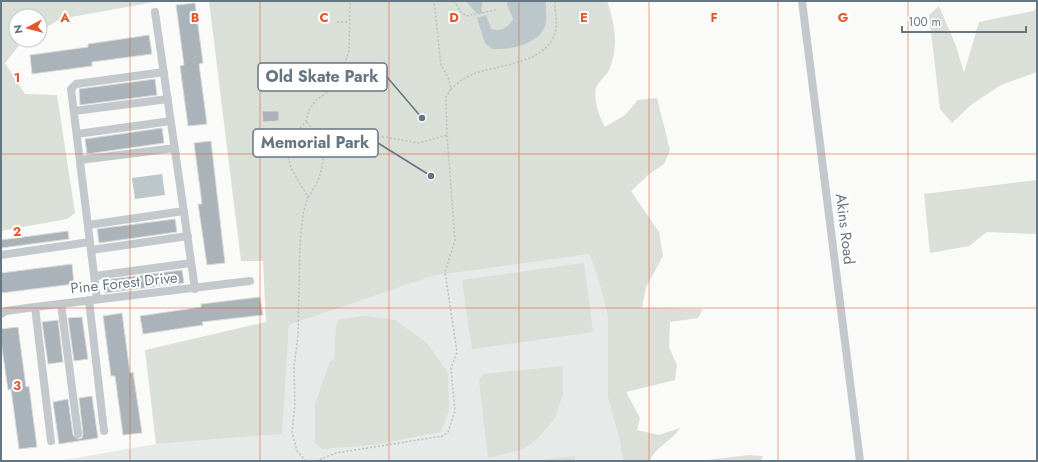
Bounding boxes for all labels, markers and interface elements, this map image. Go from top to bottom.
north arrow [8,8,48,48]
text: A [59,8,70,27]
text: B [191,8,200,27]
text: C [319,8,329,27]
text: D [449,8,459,27]
text: E [580,8,588,27]
text: F [710,8,718,27]
text: G [838,8,849,27]
scale bar [902,8,1026,34]
text: 100 m [908,13,941,31]
text: N [10,24,27,35]
callout: Old Skate Park [258,63,387,91]
text: Old Skate Park [266,65,379,88]
text: 1 [14,68,20,87]
callout: Memorial Park [253,129,378,157]
text: Memorial Park [261,131,370,154]
street label: Akins Road [830,192,860,266]
text: 2 [13,222,21,241]
street label: Pine Forest Drive [69,266,179,300]
text: 3 [13,376,21,395]

